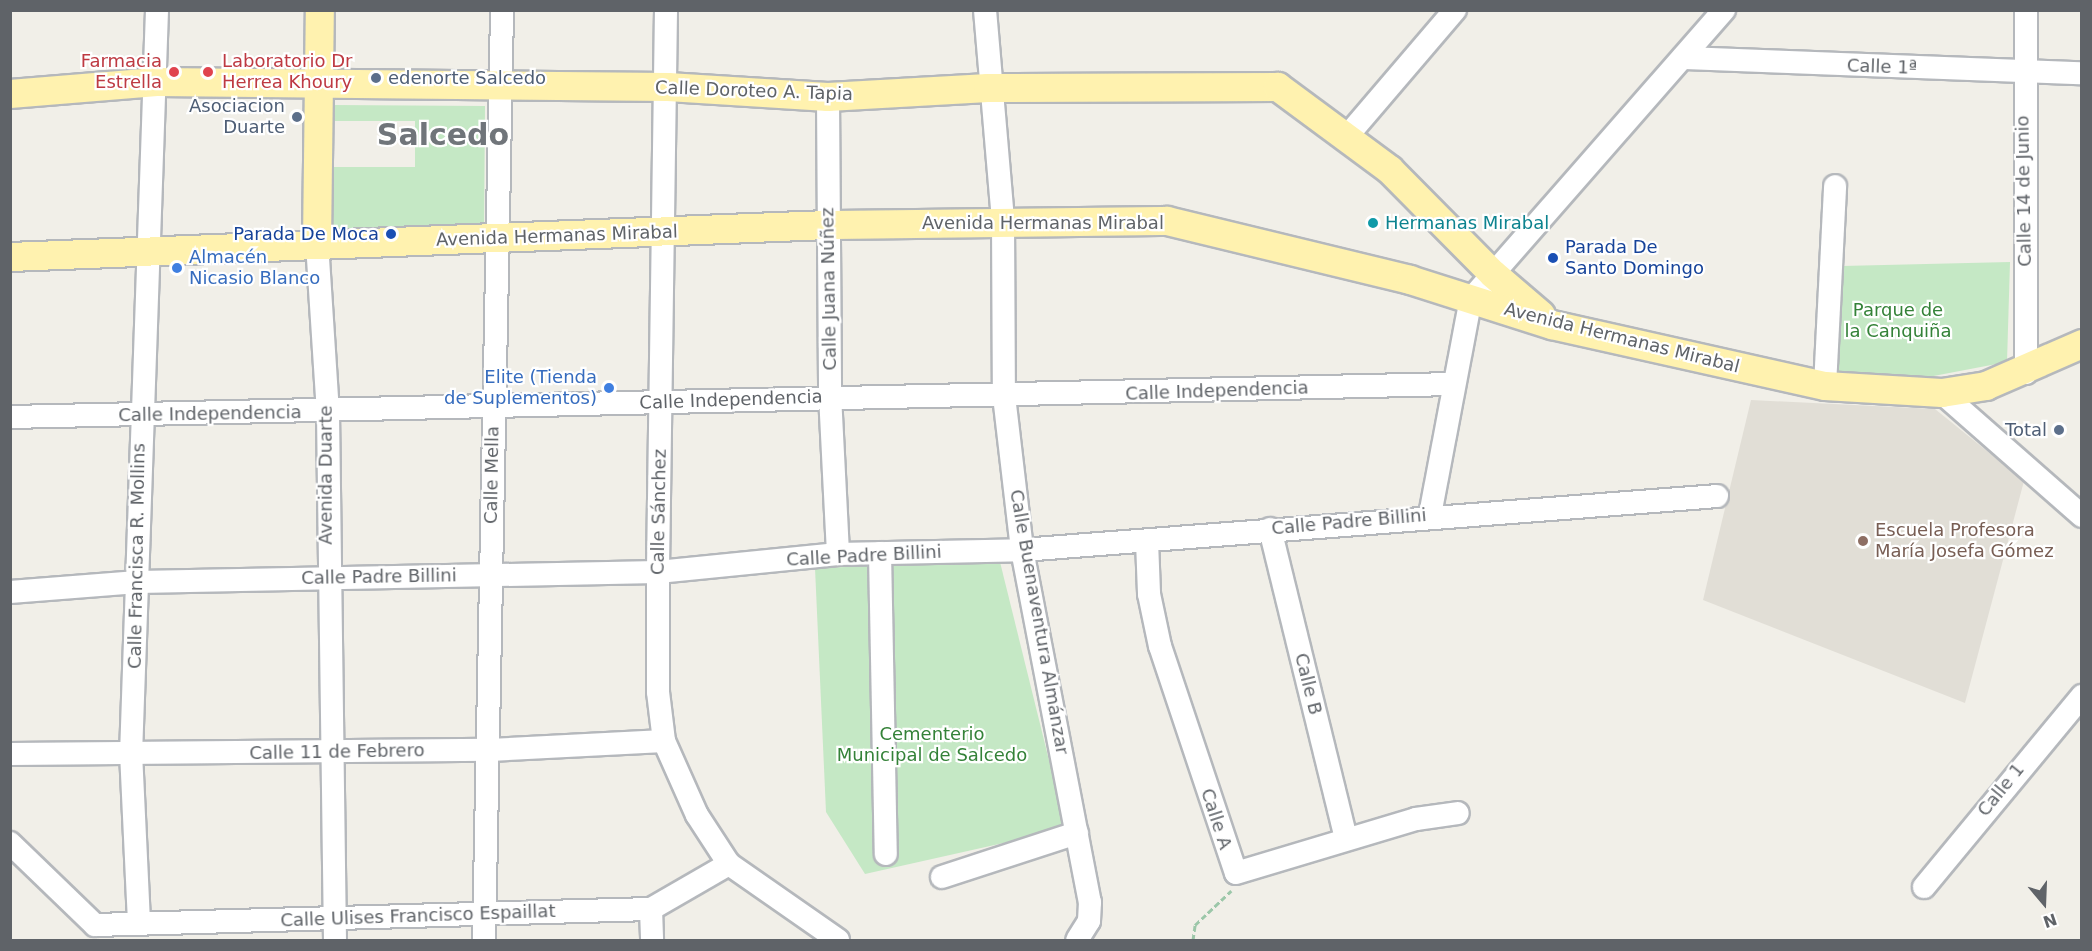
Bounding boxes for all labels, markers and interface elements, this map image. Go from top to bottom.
place label: Farmacia Estrella [81,51,162,94]
place label: Laboratorio Dr Herrea Khoury [222,51,352,94]
street label: Calle 1ª [1846,55,1918,79]
marker: Laboratorio Dr Herrea Khoury [199,63,217,81]
marker: Farmacia Estrella [167,65,181,79]
place label: edenorte Salcedo [388,67,546,89]
marker: edenorte Salcedo [369,71,383,85]
street label: Calle Doroteo A. Tapia [655,77,853,105]
place label: Asociacion Duarte [189,96,285,138]
marker: Asociacion Duarte [290,110,304,124]
street label: Calle 14 de Junio [2012,115,2036,267]
district label: Salcedo [377,117,509,153]
street label: Calle Juana Núñez [817,207,841,371]
street label: Avenida Hermanas Mirabal [922,212,1164,234]
place label: Hermanas Mirabal [1385,212,1549,234]
marker: Hermanas Mirabal [1366,216,1380,230]
street label: Avenida Hermanas Mirabal [436,221,678,251]
place label: Parada De Moca [233,223,379,245]
marker: Parada De Moca [384,227,398,241]
place label: Parada De Santo Domingo [1565,237,1704,280]
place label: Almacén Nicasio Blanco [189,247,320,290]
marker: Parada De Santo Domingo [1546,251,1560,265]
marker: Almacén Nicasio Blanco [170,261,184,275]
street label: Avenida Hermanas Mirabal [1502,298,1742,378]
park label: Parque de la Canquiña [1844,300,1952,342]
place label: Elite (Tienda de Suplementos) [444,367,597,410]
street label: Calle Independencia [1125,377,1309,405]
marker: Elite (Tienda de Suplementos) [602,381,616,395]
street label: Calle Independencia [639,386,823,414]
street label: Calle Independencia [118,402,302,426]
street label: Avenida Duarte [315,405,337,545]
place label: Total [2005,419,2047,441]
marker: Total [2052,423,2066,437]
street label: Calle Mella [480,426,504,524]
street label: Calle Francisca R. Mollins [124,443,150,669]
street label: Calle Sánchez [647,449,671,575]
street label: Calle Buenaventura Almánzar [1005,488,1073,756]
street label: Calle Padre Billini [1271,504,1427,540]
place label: Escuela Profesora María Josefa Gómez [1875,520,2054,562]
marker: Escuela Profesora María Josefa Gómez [1856,534,1870,548]
street label: Calle Padre Billini [786,541,942,571]
street label: Calle Padre Billini [301,565,457,589]
street label: Calle B [1290,651,1326,717]
park label: Cementerio Municipal de Salcedo [837,724,1027,766]
street label: Calle 11 de Febrero [249,740,425,764]
street label: Calle 1 [1973,759,2029,821]
street label: Calle A [1196,786,1236,852]
north arrow [2014,873,2074,933]
street label: Calle Ulises Francisco Espaillat [280,900,556,932]
text: N [2041,909,2059,932]

